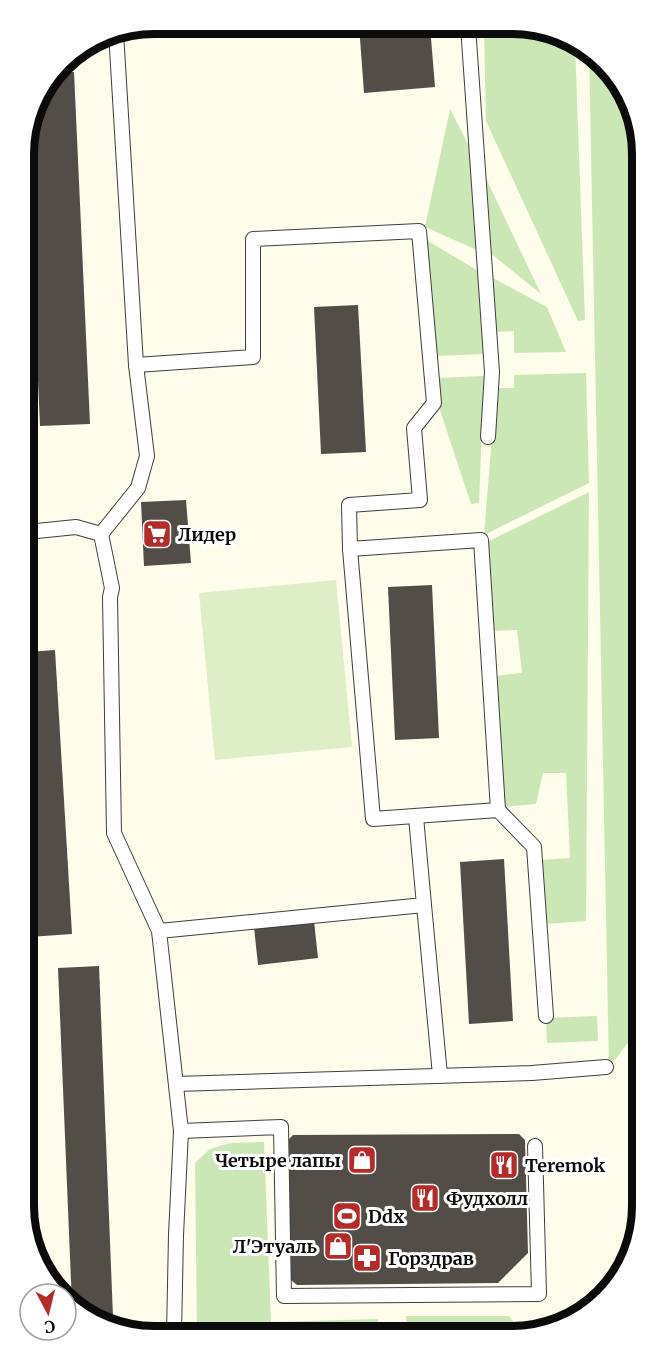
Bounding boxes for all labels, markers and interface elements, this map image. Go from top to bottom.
supermarket icon: Лидер [141,518,173,550]
place label: Лидер [178,523,236,546]
shop icon: Четыре лапы [346,1144,378,1176]
place label: Четыре лапы [215,1149,341,1172]
restaurant icon: Teremok [488,1149,520,1181]
place label: Teremok [525,1154,605,1177]
restaurant icon: Фудхолл [409,1182,441,1214]
place label: Фудхолл [446,1187,528,1210]
sports icon: Ddx [331,1200,363,1232]
place label: Ddx [368,1205,404,1228]
shop icon: Л'Этуаль [322,1230,354,1262]
place label: Л'Этуаль [233,1235,318,1258]
pharmacy icon: Горздрав [351,1242,383,1274]
place label: Горздрав [388,1247,474,1270]
north arrow [18,1282,78,1342]
text: С [43,1316,56,1337]

